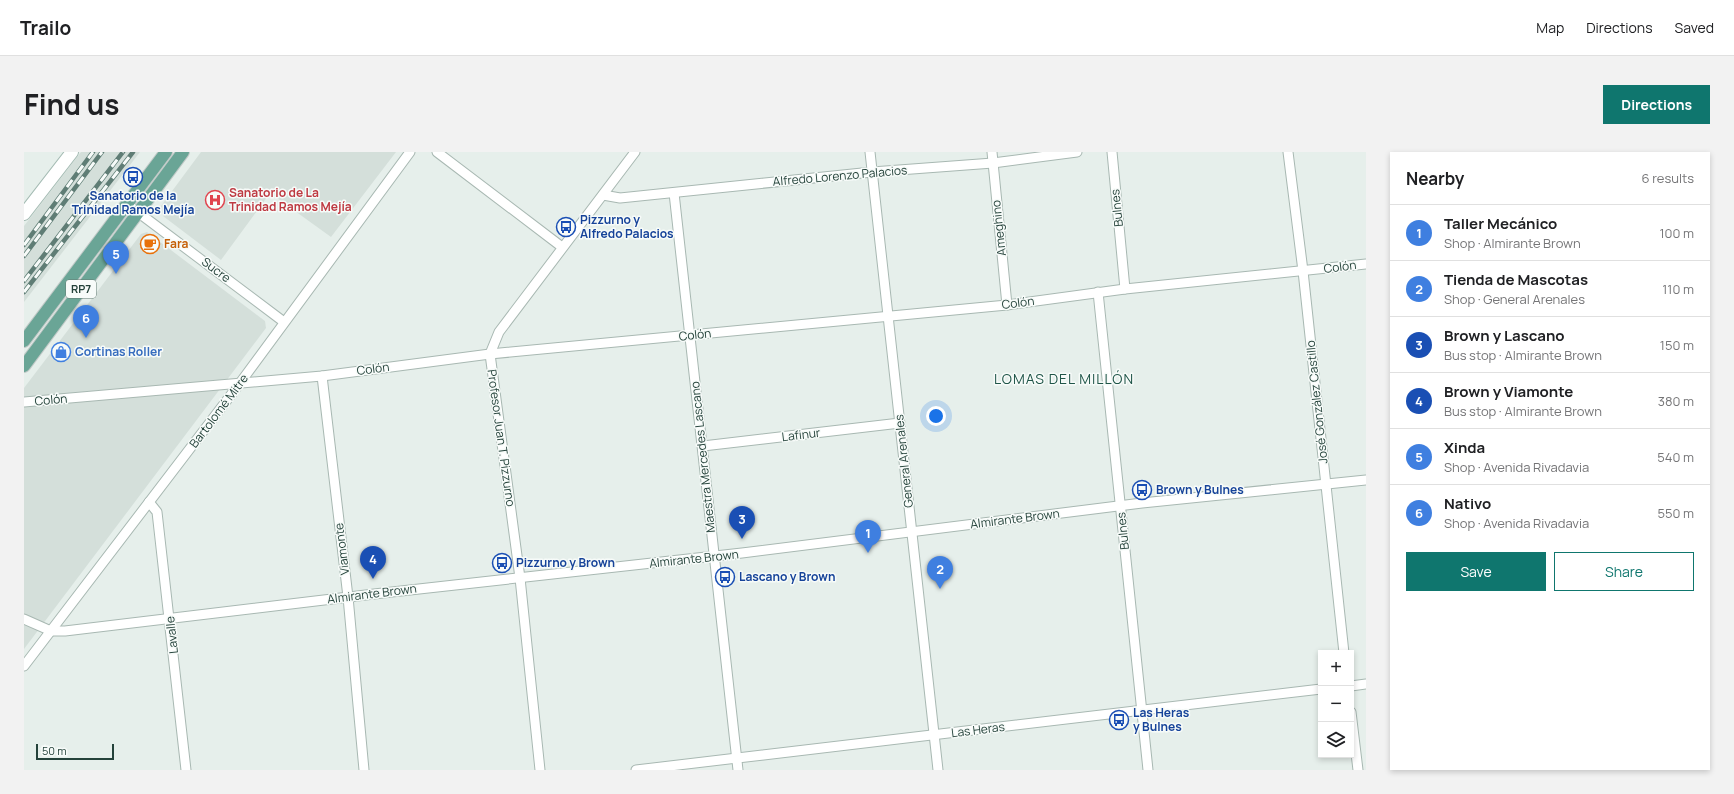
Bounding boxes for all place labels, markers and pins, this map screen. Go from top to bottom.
bus stop icon: Sanatorio de la Trinidad Ramos Mejía [122,166,144,188]
place label: Sanatorio de La Trinidad Ramos Mejía [229,184,352,215]
place label: Sanatorio de la Trinidad Ramos Mejía [72,187,194,218]
hospital icon: Sanatorio de La Trinidad Ramos Mejía [204,189,226,211]
place label: Pizzurno y Alfredo Palacios [580,211,674,242]
bus stop icon: Pizzurno y Alfredo Palacios [555,216,577,238]
cafe icon: Fara [139,233,161,255]
place label: Fara [164,235,189,252]
pin: 5 [103,241,129,274]
pin: 6 [73,305,99,338]
shop icon: Cortinas Roller [50,341,72,363]
place label: Cortinas Roller [75,343,162,360]
bus stop icon: Brown y Bulnes [1131,479,1153,501]
place label: Brown y Bulnes [1156,481,1244,498]
pin: 3 [729,506,755,539]
pin: 1 [855,520,881,553]
pin: 4 [360,546,386,579]
bus stop icon: Pizzurno y Brown [491,552,513,574]
place label: Pizzurno y Brown [516,554,615,571]
pin: 2 [927,556,953,589]
bus stop icon: Lascano y Brown [714,566,736,588]
place label: Lascano y Brown [739,568,835,585]
place label: Las Heras y Bulnes [1133,704,1190,735]
bus stop icon: Las Heras y Bulnes [1108,709,1130,731]

